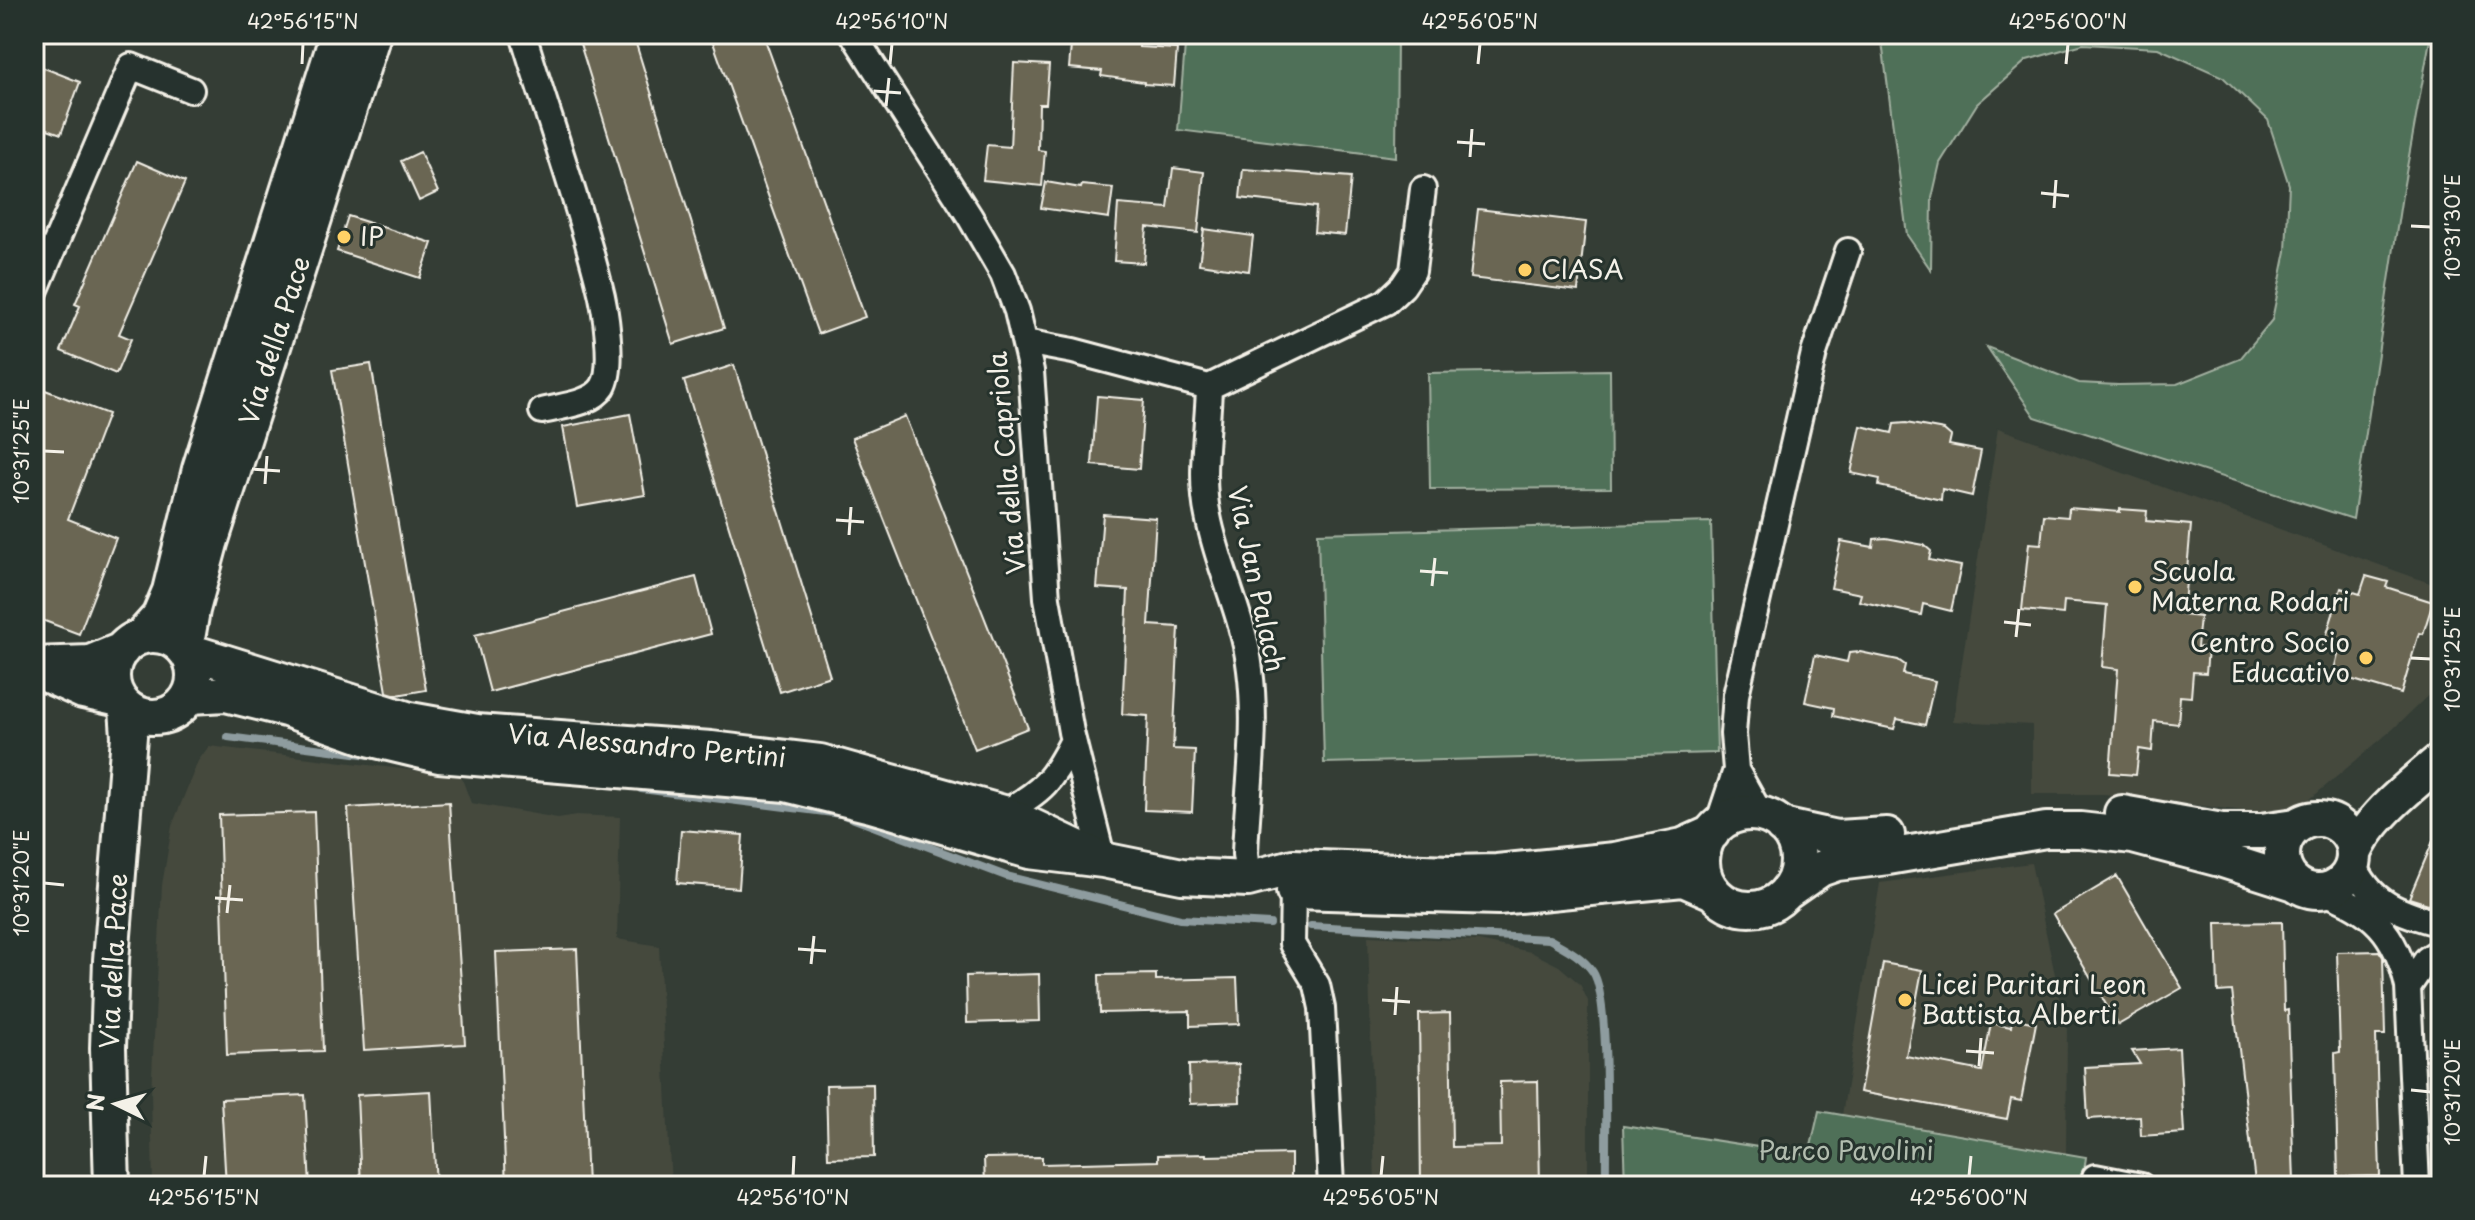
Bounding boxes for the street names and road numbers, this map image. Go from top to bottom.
street label: Via della Pace [228,251,319,430]
street label: Via della Capriola [976,349,1035,576]
street label: Via Jan Palach [1219,482,1296,675]
street label: Via Alessandro Pertini [506,713,788,776]
street label: Via della Pace [88,872,137,1050]

